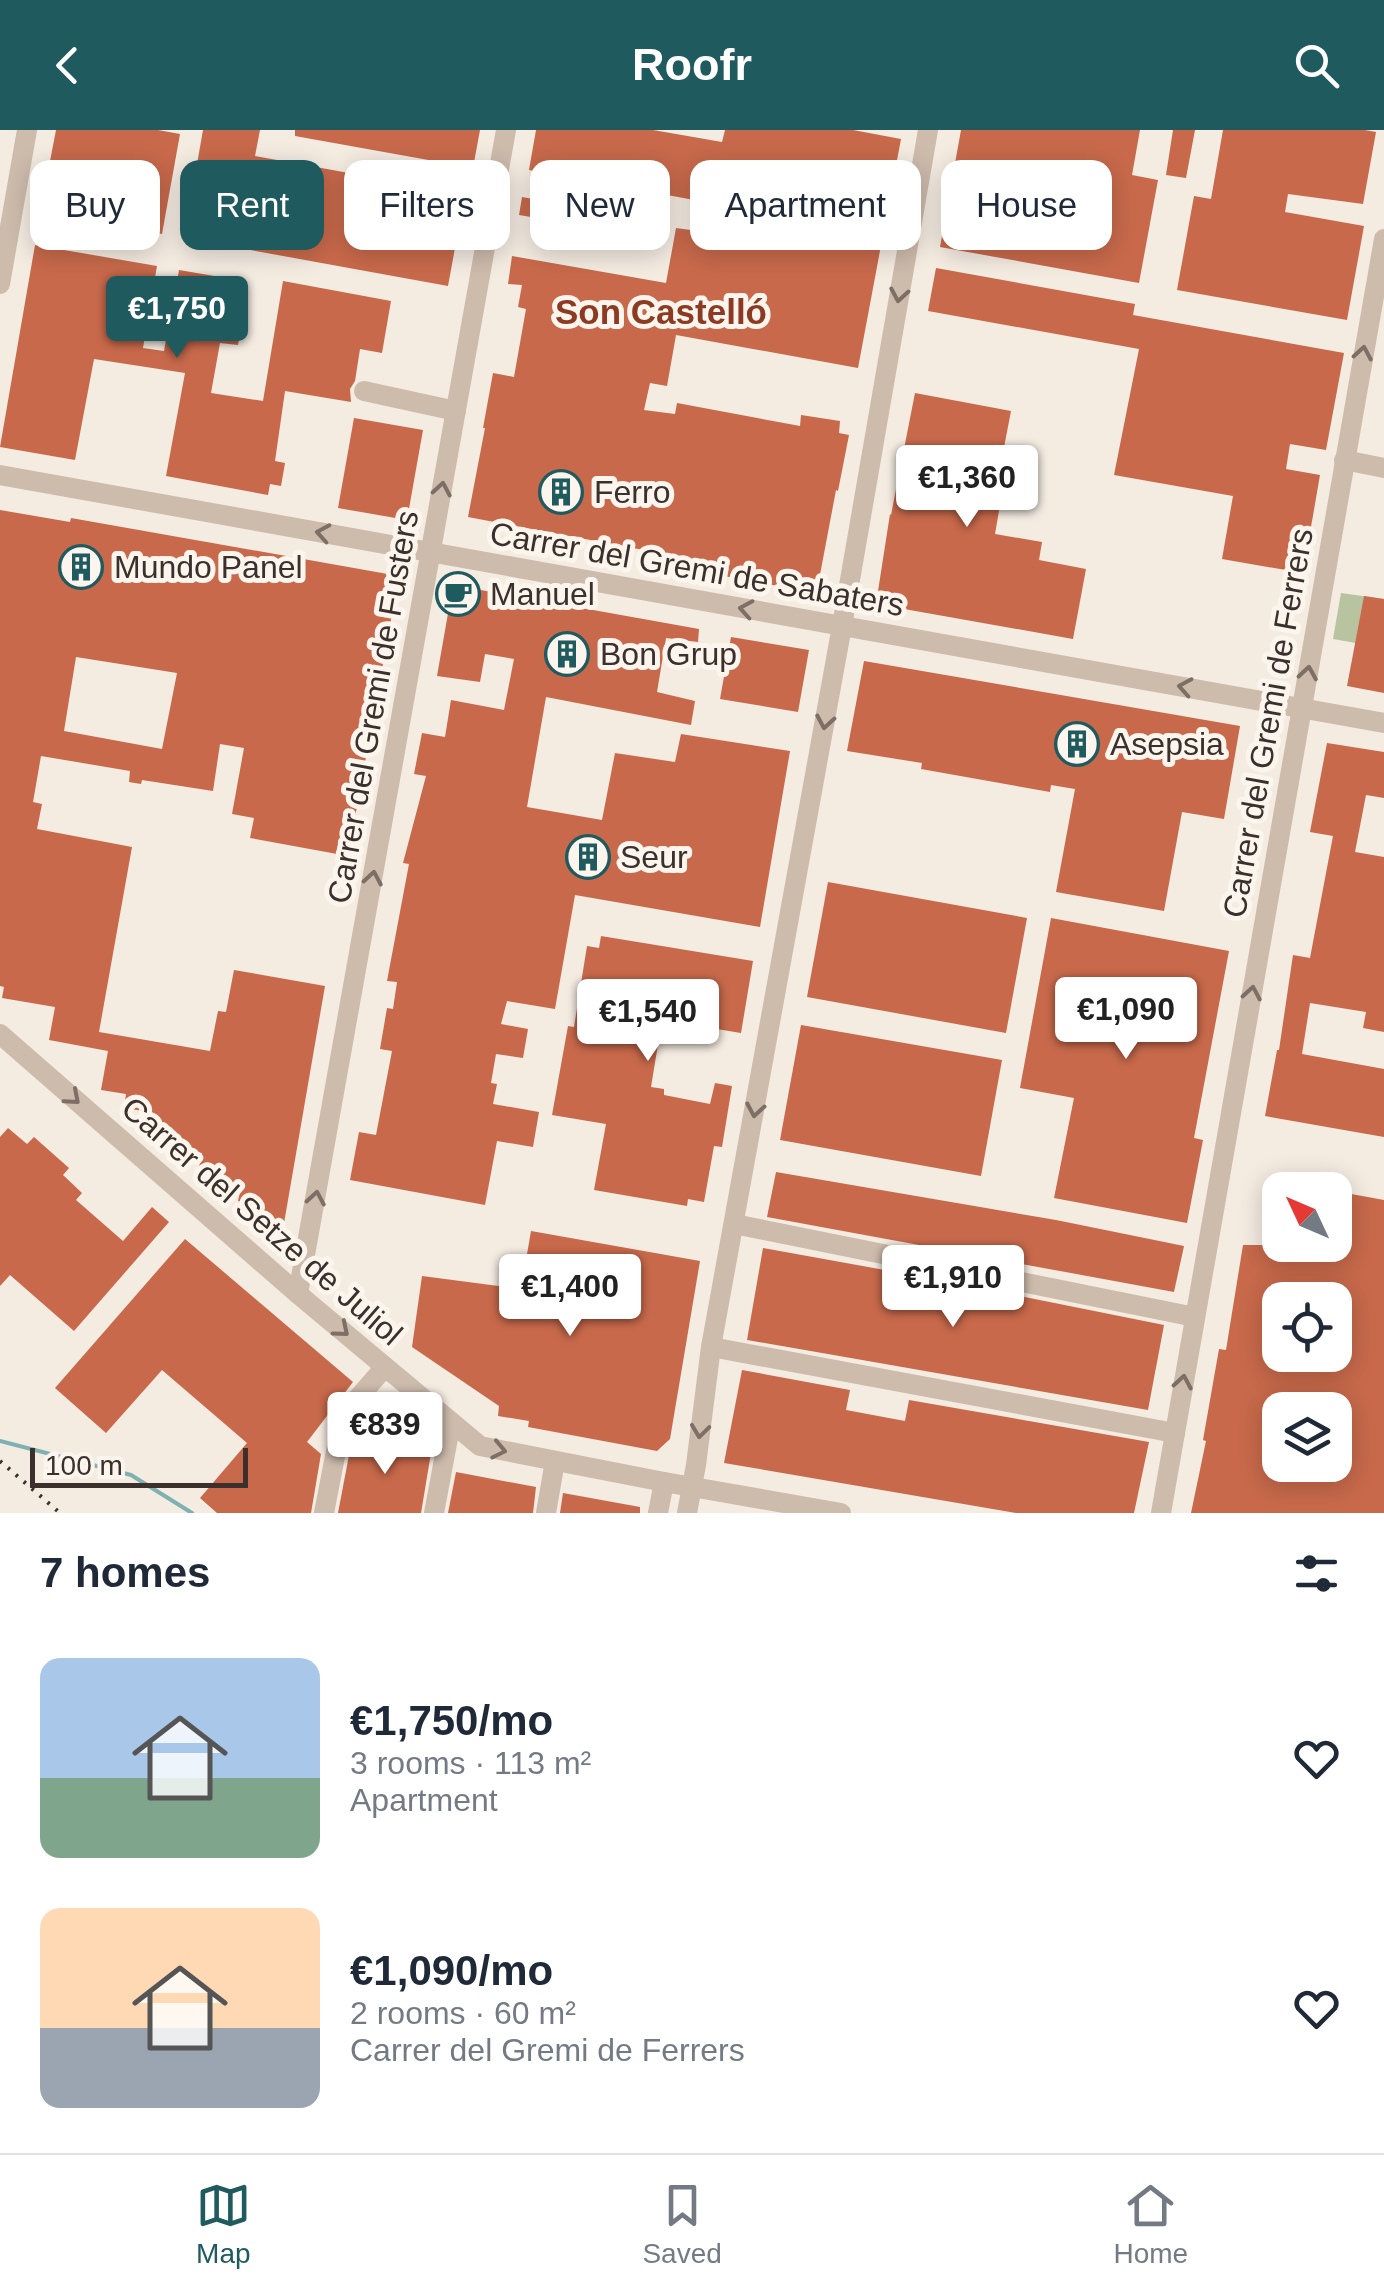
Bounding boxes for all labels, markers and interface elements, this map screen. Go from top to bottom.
icon: back [40,38,95,93]
icon: search [1289,38,1344,93]
text: Roofr [632,39,752,90]
chip: Buy [30,160,160,250]
chip: Rent [180,160,324,250]
chip: Filters [344,160,510,250]
chip: New [530,160,670,250]
chip: Apartment [690,160,921,250]
chip: House [941,160,1112,250]
pin: €1,750 [96,276,258,361]
one-way arrow [889,287,910,303]
text: €1,750 [128,290,226,326]
district label: Son Castelló [555,292,767,331]
one-way arrow [1352,345,1373,361]
pin: €1,360 [886,445,1048,530]
text: €1,360 [918,459,1016,495]
building icon: Ferro [538,469,584,515]
place label: Ferro [594,474,670,510]
one-way arrow [431,481,452,498]
street label: Carrer del Gremi de Fusters [321,508,425,906]
street label: Carrer del Gremi de Sabaters [487,515,907,623]
one-way arrow [315,523,331,544]
street label: Carrer del Gremi de Ferrers [1216,525,1320,921]
building icon: Mundo Panel [58,544,104,590]
place label: Mundo Panel [114,549,303,585]
cafe icon: Manuel [435,571,481,617]
place label: Manuel [490,576,595,612]
one-way arrow [738,599,754,620]
building icon: Bon Grup [544,631,590,677]
place label: Bon Grup [600,636,737,672]
one-way arrow [1297,665,1318,682]
one-way arrow [1176,677,1193,698]
one-way arrow [815,713,836,730]
building icon: Asepsia [1054,721,1100,767]
place label: Asepsia [1110,726,1224,762]
building icon: Seur [565,834,611,880]
place label: Seur [620,839,688,875]
one-way arrow [362,870,383,887]
pin: €1,090 [1045,977,1207,1062]
pin: €1,540 [567,979,729,1064]
one-way arrow [1241,985,1262,1002]
text: €1,090 [1077,991,1175,1027]
text: €1,540 [599,993,697,1029]
one-way arrow [62,1086,80,1104]
street label: Carrer del Setze de Juliol [115,1090,409,1352]
one-way arrow [745,1102,766,1119]
north arrow [1262,1172,1352,1262]
map controls [1262,1172,1352,1482]
one-way arrow [304,1190,325,1207]
pin: €1,910 [872,1245,1034,1330]
pin: €1,400 [489,1254,651,1339]
text: €1,910 [904,1259,1002,1295]
text: €1,400 [521,1268,619,1304]
button: locate [1262,1282,1352,1372]
one-way arrow [330,1319,348,1337]
one-way arrow [1172,1374,1193,1391]
pin: €839 [326,1392,444,1477]
button: layers [1262,1392,1352,1482]
text: €839 [349,1406,421,1442]
one-way arrow [690,1423,711,1439]
one-way arrow [491,1438,508,1459]
scale bar [30,1443,248,1488]
text: 100 m [45,1450,123,1481]
icon: filters [1289,1546,1344,1601]
text: 7 homes [40,1549,210,1596]
text: €1,750/mo [350,1697,553,1744]
icon: home [120,1698,240,1818]
icon: heart [1289,1731,1344,1786]
text: 3 rooms · 113 m² [350,1745,591,1781]
text: Apartment [350,1782,498,1818]
text: €1,090/mo [350,1947,553,1994]
icon: home [120,1948,240,2068]
icon: heart [1289,1981,1344,2036]
text: 2 rooms · 60 m² [350,1995,576,2031]
text: Carrer del Gremi de Ferrers [350,2032,745,2068]
tab: Map [196,2178,251,2270]
tab: Saved [642,2178,722,2270]
tab: Home [1113,2178,1188,2270]

